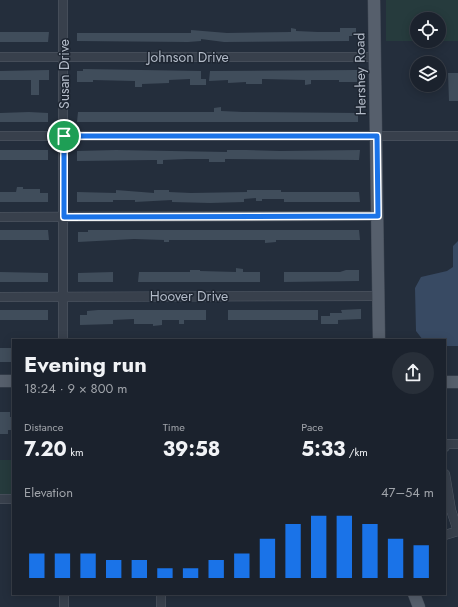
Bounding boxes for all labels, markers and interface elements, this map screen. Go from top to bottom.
map controls [410,12,446,92]
button: locate [410,12,446,48]
street label: Hershey Road [349,33,371,115]
street label: Susan Drive [54,39,74,109]
street label: Johnson Drive [145,47,229,67]
button: layers [410,56,446,92]
pin [47,119,81,153]
icon: arrive [53,125,75,147]
street label: Hoover Drive [150,286,228,306]
text: Evening run [24,348,147,380]
button: share [392,352,434,394]
text: 18:24 · 9 × 800 m [24,379,127,398]
text: Distance [24,419,63,435]
text: Time [163,419,185,435]
text: Pace [301,419,323,435]
text: 7.20 [24,435,67,464]
text: 39:58 [163,435,220,464]
text: 5:33 [301,435,346,464]
text: km [67,444,84,460]
text: /km [346,444,368,460]
text: Elevation [24,483,73,502]
text: 47–54 m [381,483,434,502]

